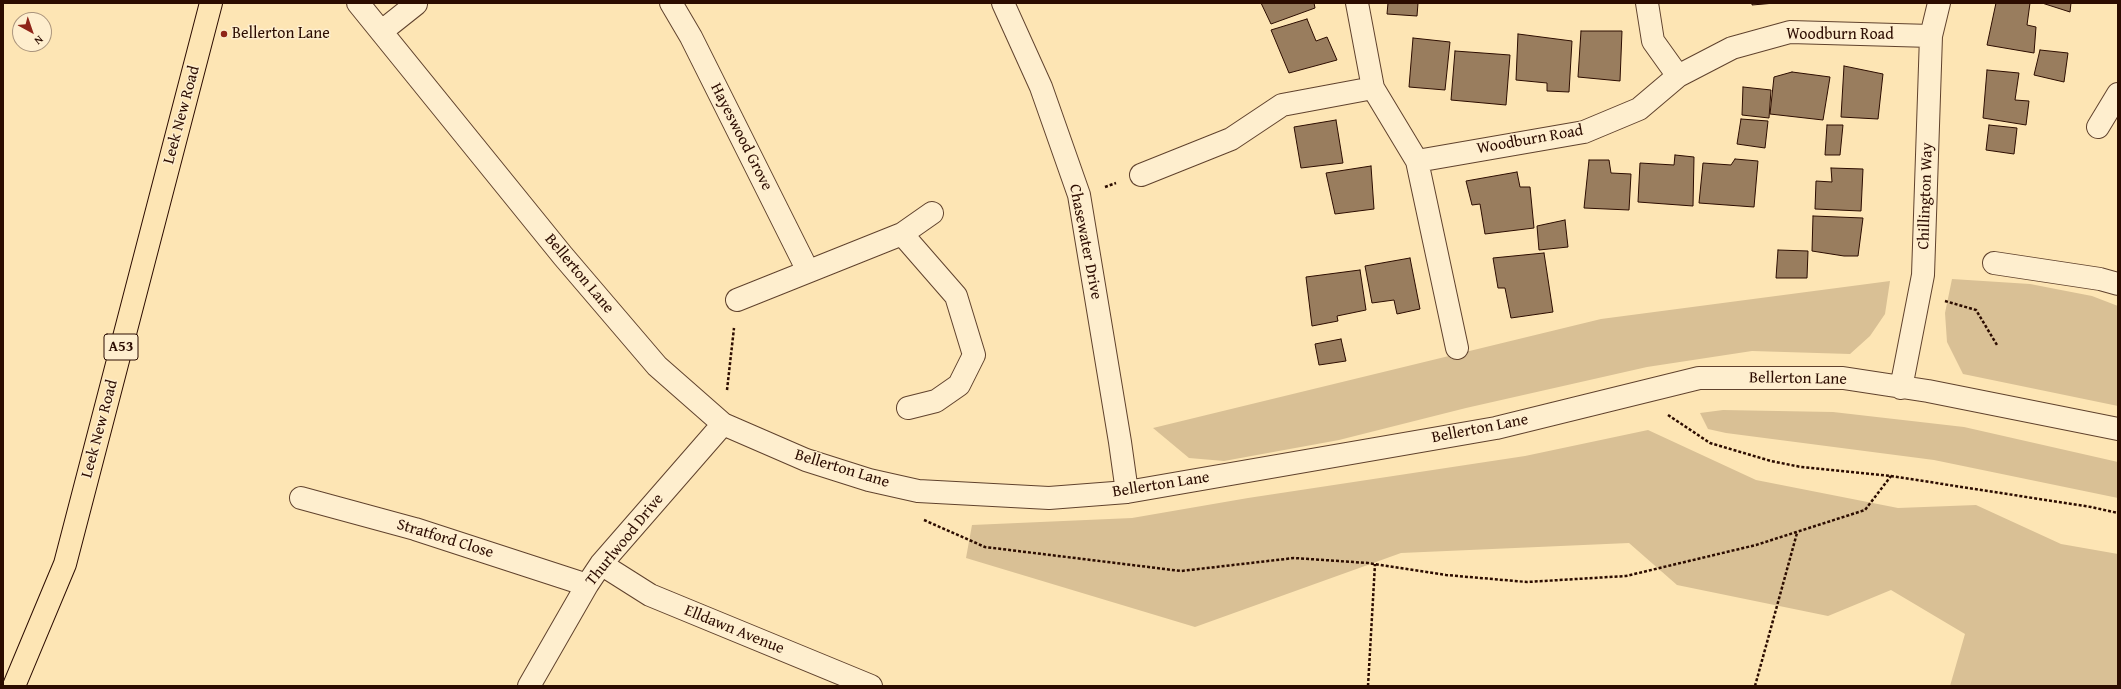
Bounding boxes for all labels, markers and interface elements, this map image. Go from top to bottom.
north arrow [12,12,52,52]
place label: Bellerton Lane [232,24,330,44]
street label: Woodburn Road [1786,25,1894,45]
marker: Bellerton Lane [219,29,229,39]
text: N [31,32,47,49]
street label: Leek New Road [160,64,204,166]
street label: Hayeswood Grove [706,80,776,194]
street label: Woodburn Road [1475,121,1585,159]
street label: Chillington Way [1915,142,1937,250]
street label: Chasewater Drive [1064,183,1106,301]
street label: Bellerton Lane [540,230,618,318]
road number: A53 [104,334,138,360]
street label: Bellerton Lane [1749,369,1847,389]
street label: Leek New Road [78,378,122,480]
street label: Bellerton Lane [1430,410,1530,448]
street label: Bellerton Lane [792,446,892,492]
street label: Bellerton Lane [1111,468,1211,502]
street label: Thurlwood Drive [582,490,668,590]
street label: Stratford Close [394,515,496,563]
street label: Elldawn Avenue [681,601,787,659]

